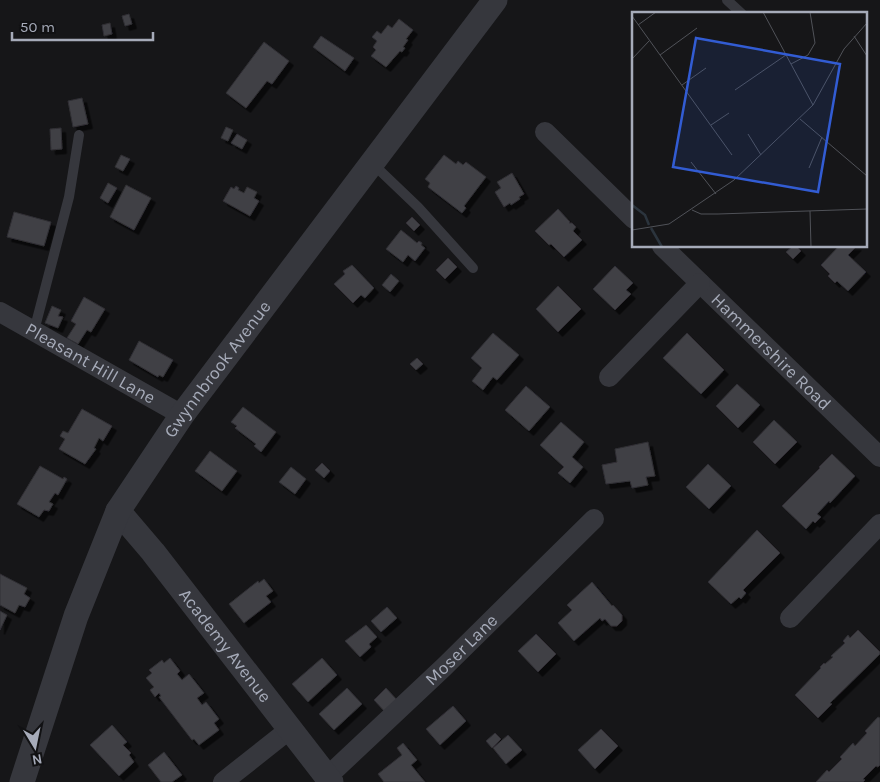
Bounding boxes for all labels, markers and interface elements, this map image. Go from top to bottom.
scale bar [12,10,154,42]
inset map [632,12,868,248]
text: 50 m [20,18,55,36]
street label: Hammershire Road [707,289,836,415]
street label: Gwynnbrook Avenue [159,296,275,442]
street label: Pleasant Hill Lane [22,318,159,409]
street label: Academy Avenue [174,584,276,707]
street label: Moser Lane [420,609,502,690]
north arrow [10,722,60,772]
text: N [31,750,44,769]

